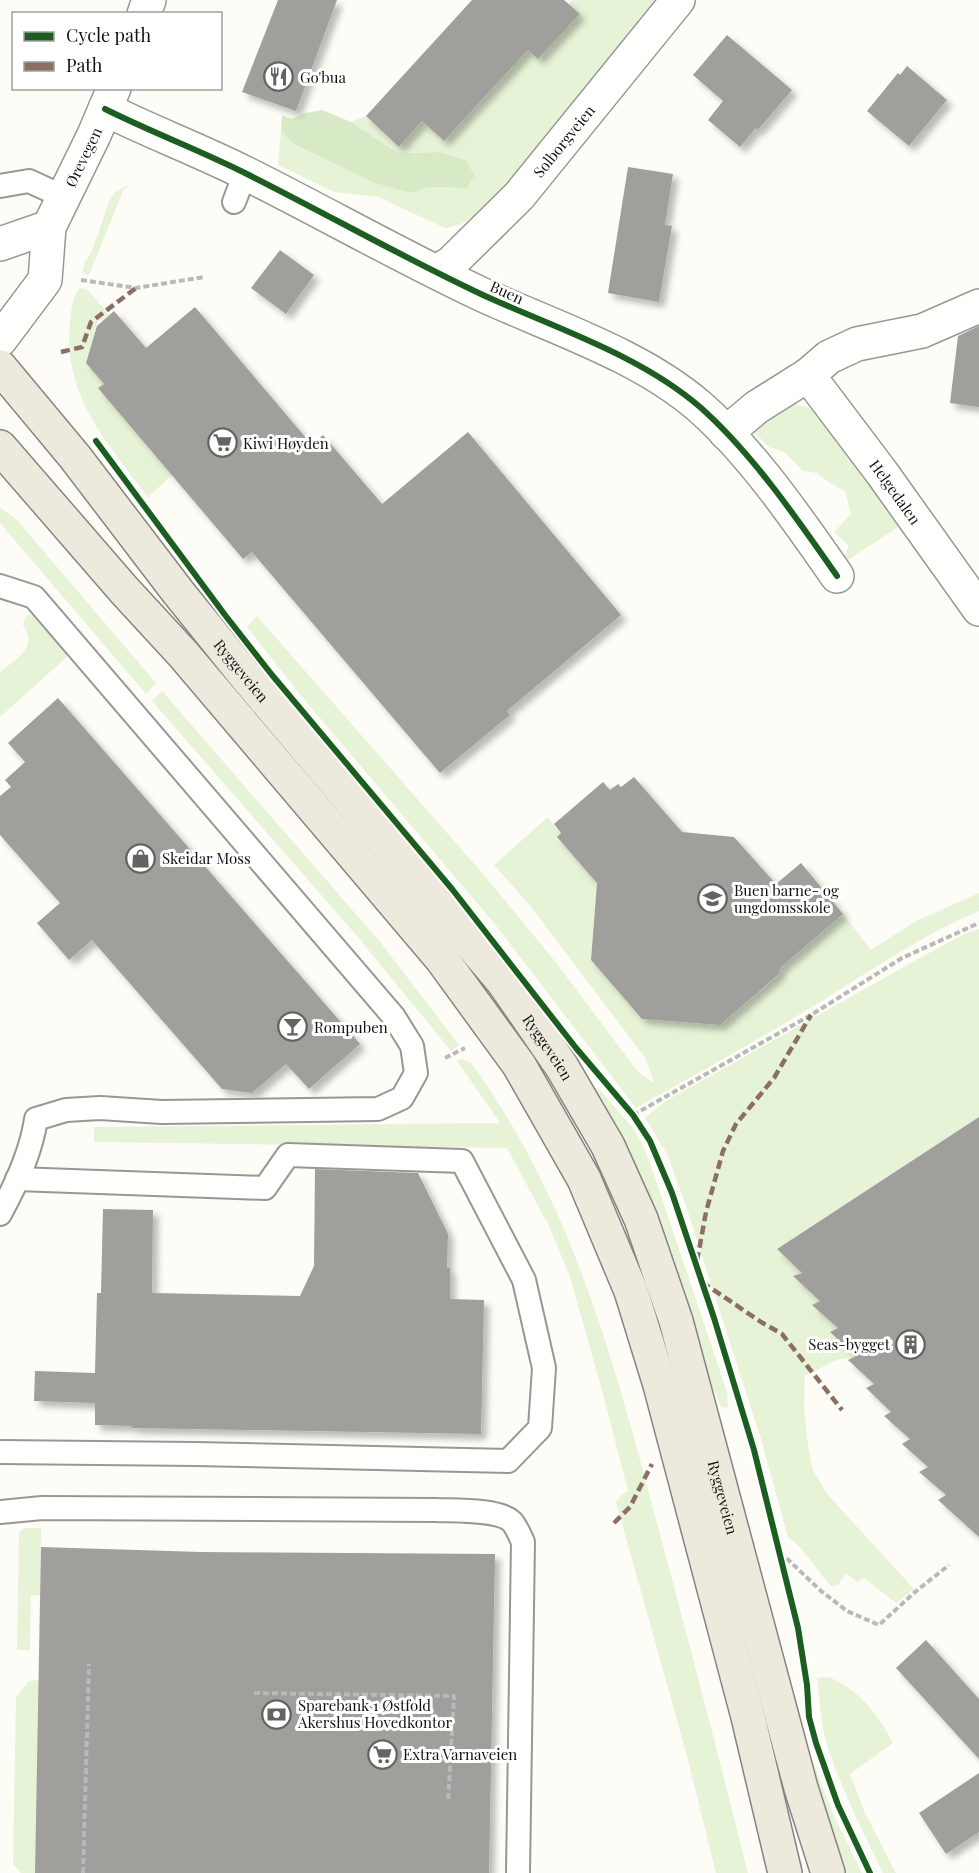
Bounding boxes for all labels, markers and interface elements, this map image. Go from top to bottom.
legend [12,12,222,90]
text: Cycle path [66,23,151,47]
text: Path [66,53,103,77]
restaurant icon: Go'bua [263,61,295,93]
place label: Go'bua [300,67,346,87]
street label: Solborgveien [528,101,599,181]
street label: Ørevegen [60,124,106,190]
street label: Buen [487,276,527,308]
supermarket icon: Kiwi Høyden [206,427,238,459]
place label: Kiwi Høyden [243,433,329,453]
street label: Helgedalen [865,455,925,528]
street label: Ryggeveien [210,635,273,706]
shop icon: Skeidar Moss [125,842,157,874]
place label: Skeidar Moss [162,848,251,868]
place label: Buen barne- og ungdomsskole [734,880,839,917]
school or university icon: Buen barne- og ungdomsskole [697,883,729,915]
street label: Ryggeveien [518,1010,578,1084]
bar icon: Rompuben [277,1011,309,1043]
place label: Rompuben [314,1017,388,1037]
building icon: Seas-bygget [895,1328,927,1360]
place label: Seas-bygget [808,1334,891,1354]
street label: Ryggeveien [704,1458,743,1537]
place label: Sparebank 1 Østfold Akershus Hovedkontor [297,1695,452,1732]
bank icon: Sparebank 1 Østfold Akershus Hovedkontor [261,1698,293,1730]
supermarket icon: Extra Varnaveien [366,1738,398,1770]
place label: Extra Varnaveien [403,1744,517,1764]

